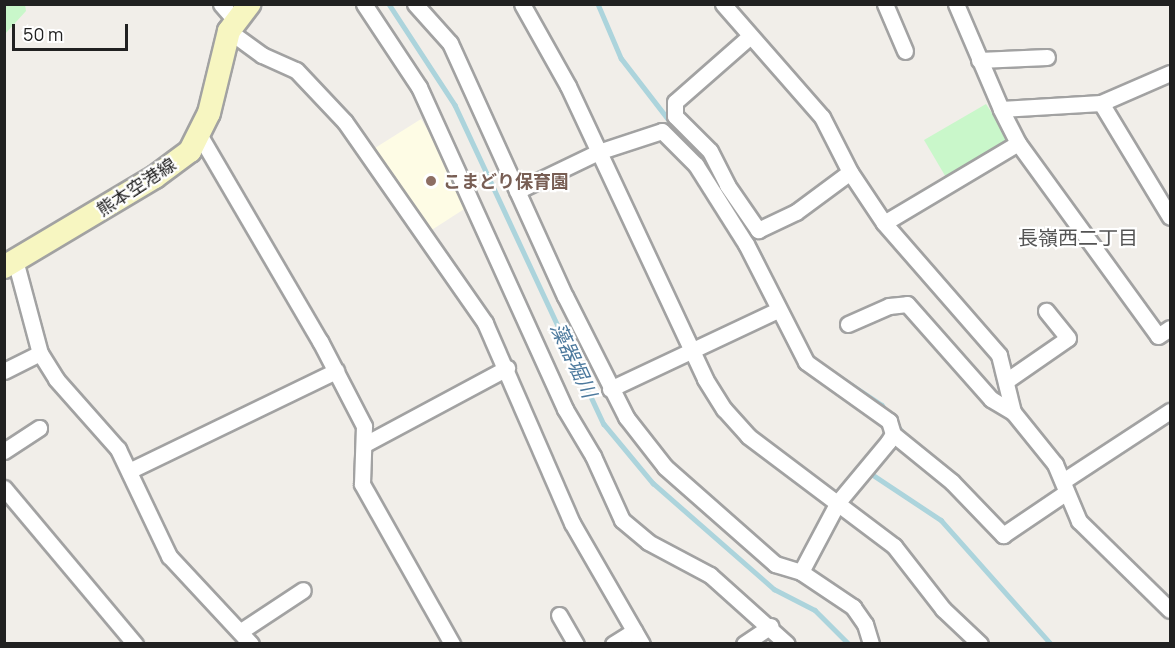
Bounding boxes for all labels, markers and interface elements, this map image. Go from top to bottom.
scale bar [15,12,130,50]
text: 50 m [23,22,63,46]
street label: 熊本空港線 [92,153,180,221]
place label: こまどり保育園 [443,170,569,192]
marker: こまどり保育園 [424,174,438,188]
district label: 長嶺西二丁目 [1018,225,1138,249]
water label: 藻器堀川 [546,319,602,401]

